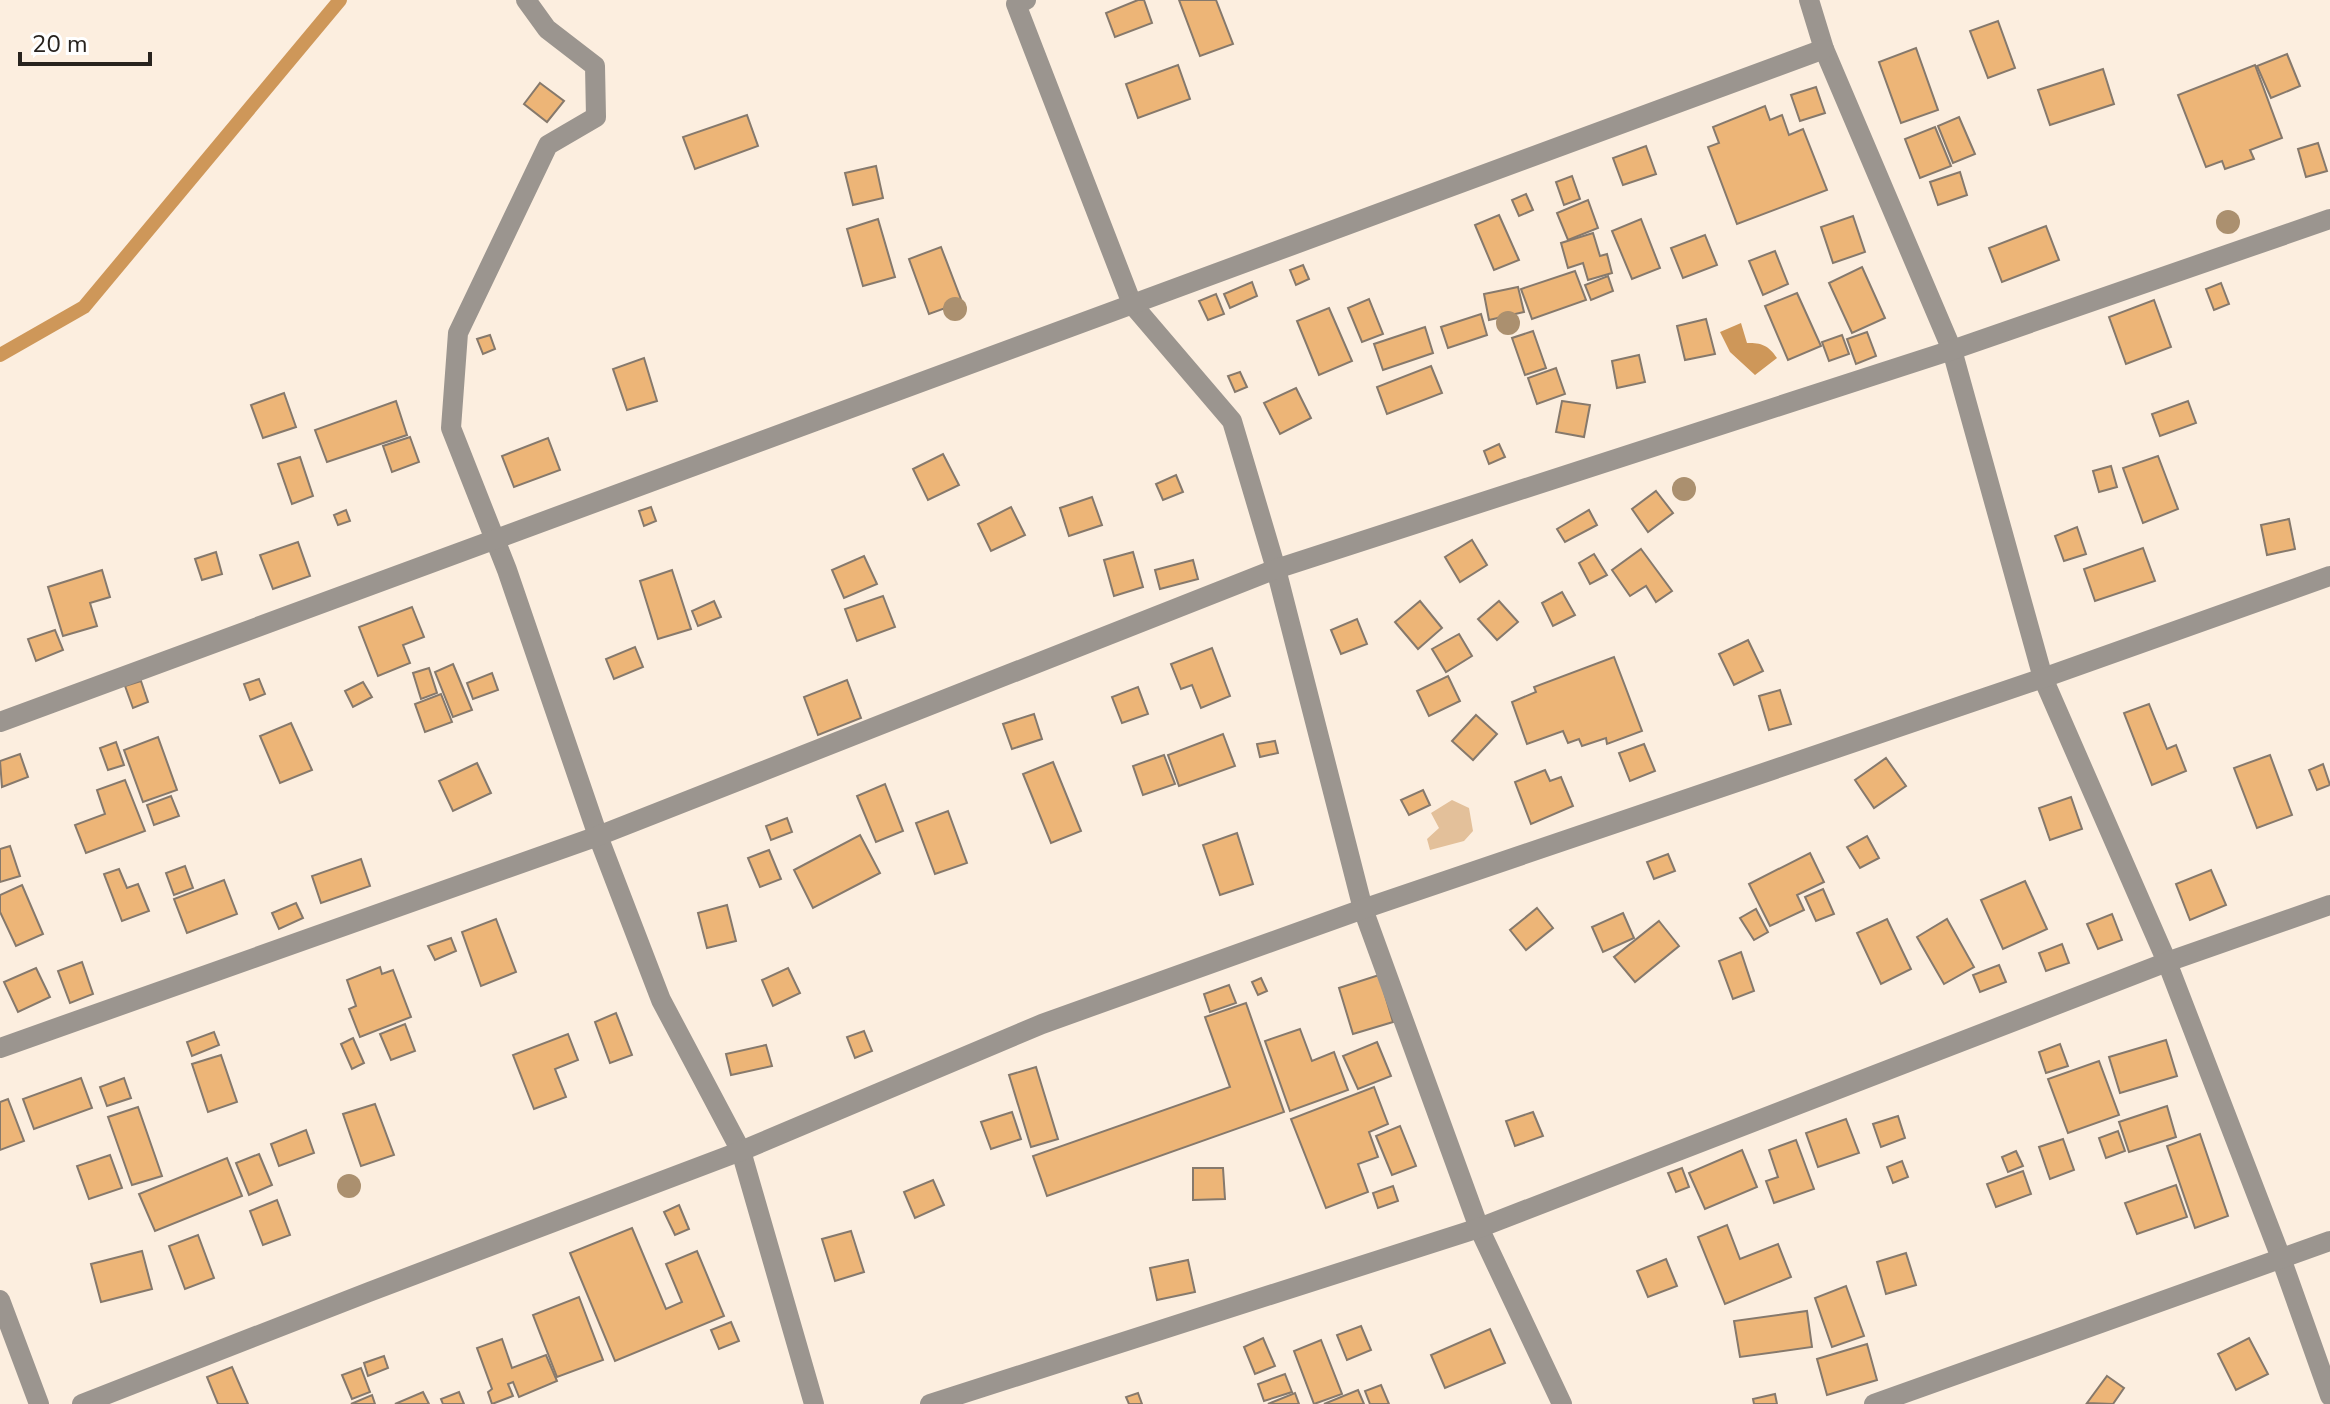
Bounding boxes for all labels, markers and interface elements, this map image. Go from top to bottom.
scale bar [20,16,150,66]
text: 20 m [32,28,88,60]

